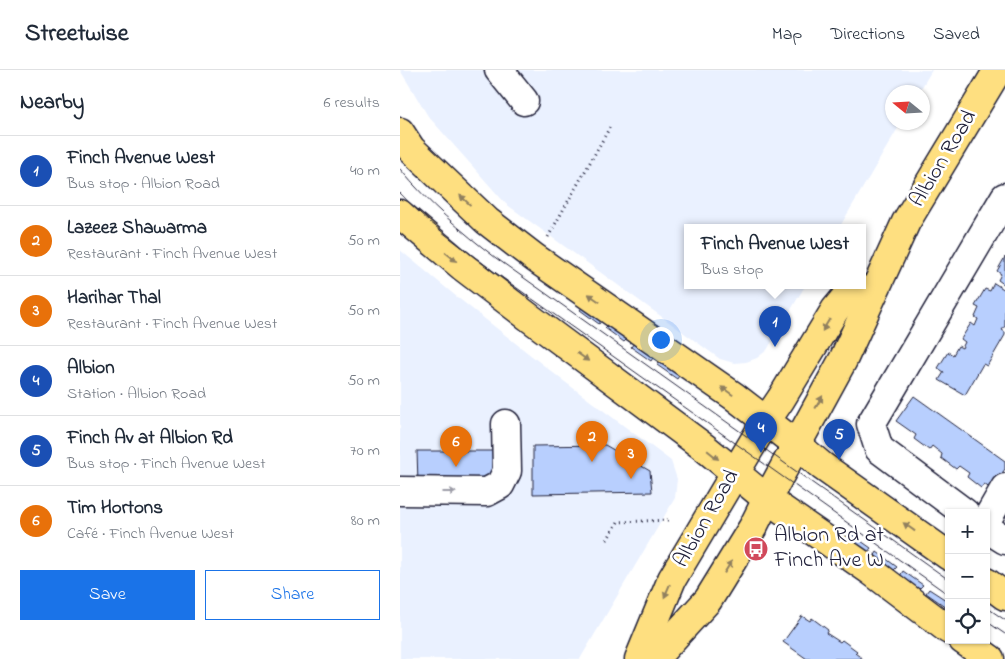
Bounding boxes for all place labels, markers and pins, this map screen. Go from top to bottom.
pin: 1 [759,306,791,347]
pin: 4 [745,412,777,453]
pin: 5 [823,419,855,460]
pin: 2 [576,421,608,462]
pin: 6 [440,426,472,467]
pin: 3 [615,438,647,479]
place label: Albion Rd at Finch Ave W [773,520,885,577]
bus stop icon: Albion Rd at Finch Ave W [743,536,769,562]

